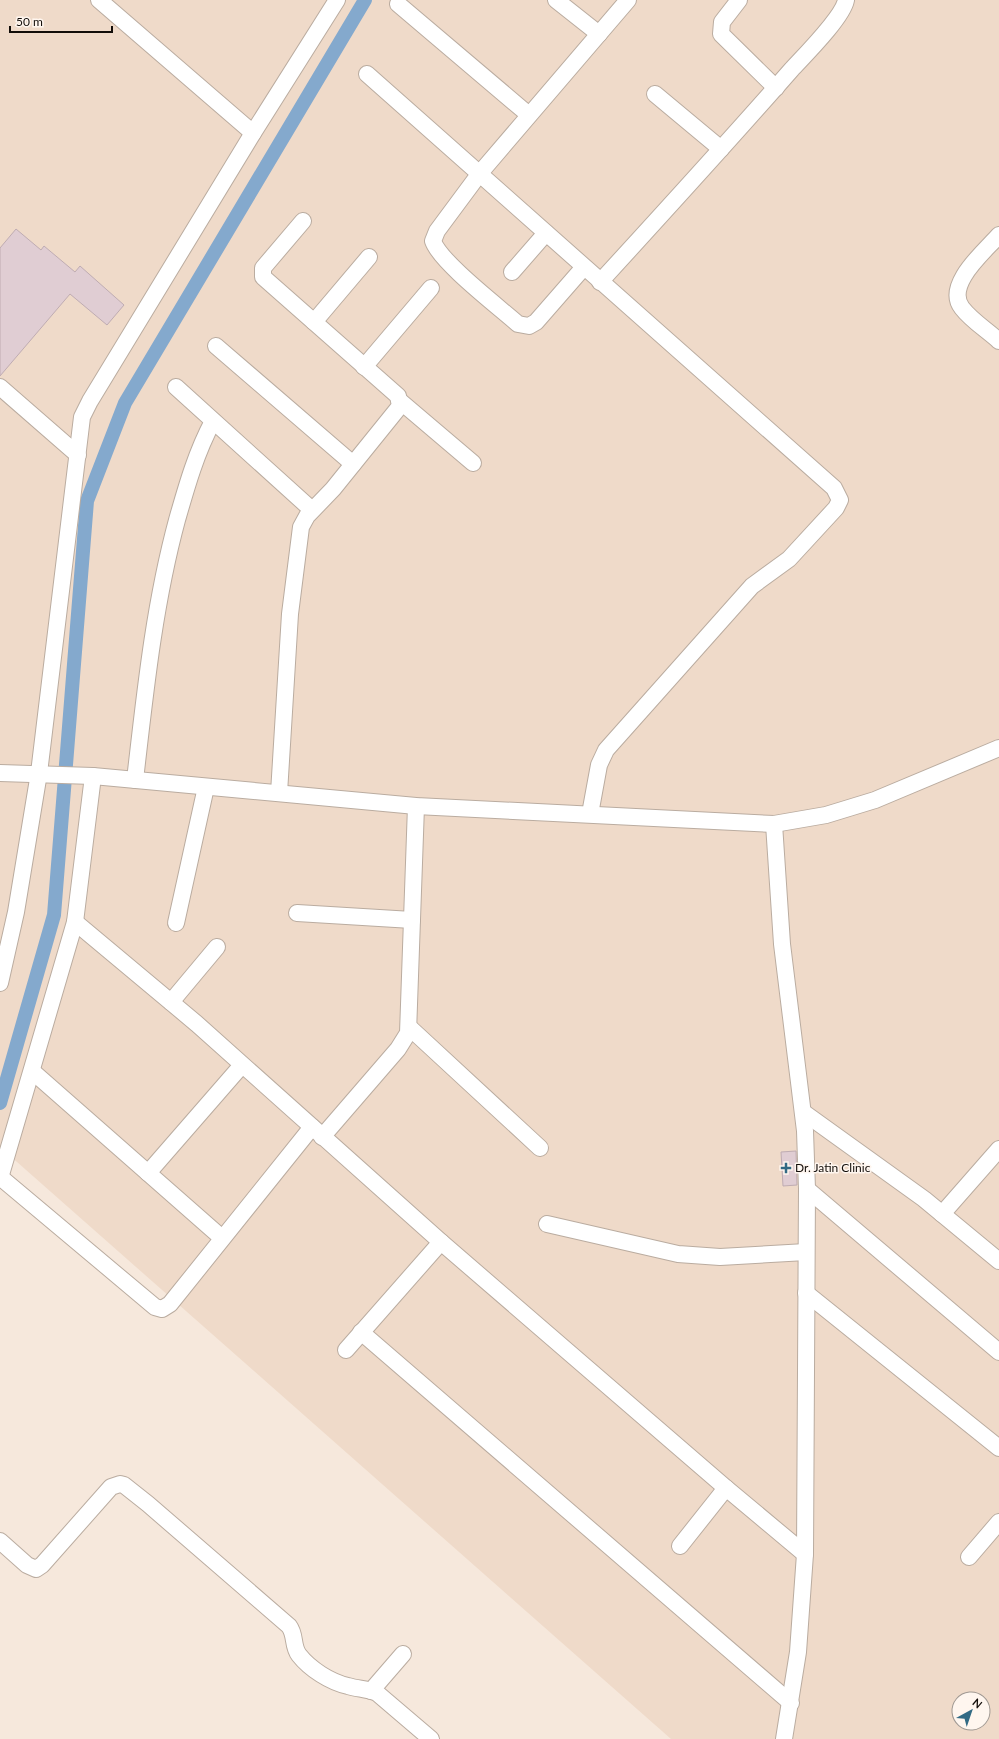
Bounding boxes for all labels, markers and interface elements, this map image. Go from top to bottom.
scale bar [10,8,112,34]
text: 50 m [16,14,43,29]
place label: Dr. Jatin Clinic [795,1160,871,1175]
marker: Dr. Jatin Clinic [780,1162,792,1174]
north arrow [951,1691,991,1731]
text: N [970,1695,985,1711]

